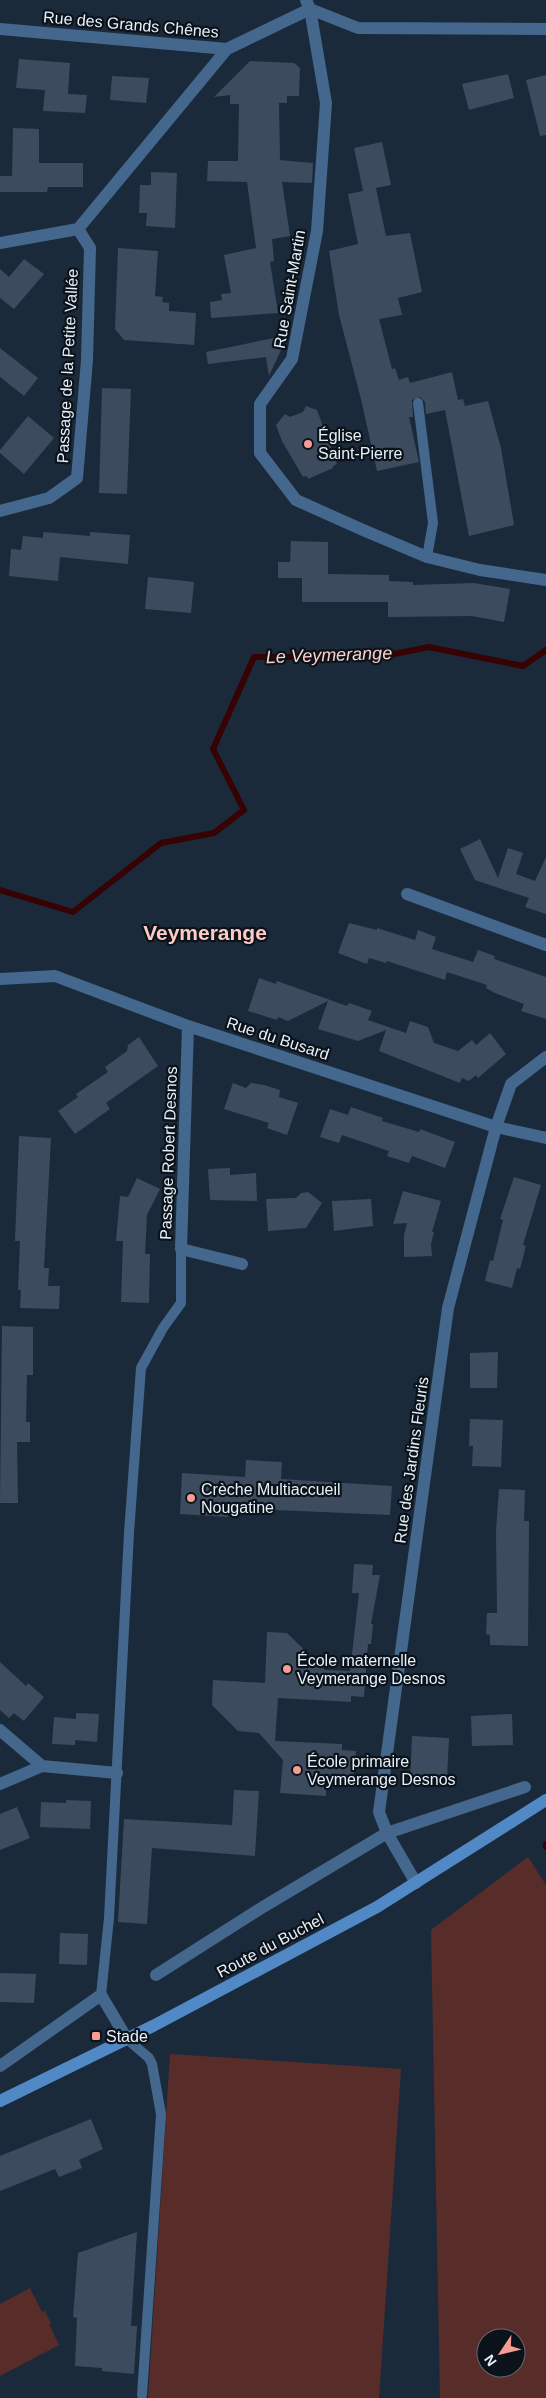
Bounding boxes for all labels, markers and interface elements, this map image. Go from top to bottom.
street label: Rue des Grands Chênes [42,8,219,41]
street label: Rue Saint-Martin [271,228,308,350]
street label: Passage de la Petite Vallée [54,268,81,464]
place label: Église Saint-Pierre [318,426,403,462]
marker: Église Saint-Pierre [302,438,314,450]
water label: Le Veymerange [265,643,393,667]
district label: Veymerange [143,921,267,944]
street label: Rue du Busard [224,1014,331,1063]
street label: Passage Robert Desnos [157,1066,180,1240]
street label: Rue des Jardins Fleuris [391,1376,432,1544]
place label: Crèche Multiaccueil Nougatine [201,1481,341,1516]
marker: Crèche Multiaccueil Nougatine [185,1492,197,1504]
place label: École maternelle Veymerange Desnos [297,1651,446,1687]
marker: École maternelle Veymerange Desnos [281,1663,293,1675]
place label: École primaire Veymerange Desnos [307,1752,456,1788]
marker: École primaire Veymerange Desnos [291,1764,303,1776]
street label: Route du Buchel [214,1910,326,1981]
place label: Stade [106,2028,148,2045]
marker: Stade [90,2030,102,2042]
north arrow [476,2328,526,2378]
text: N [481,2352,500,2369]

